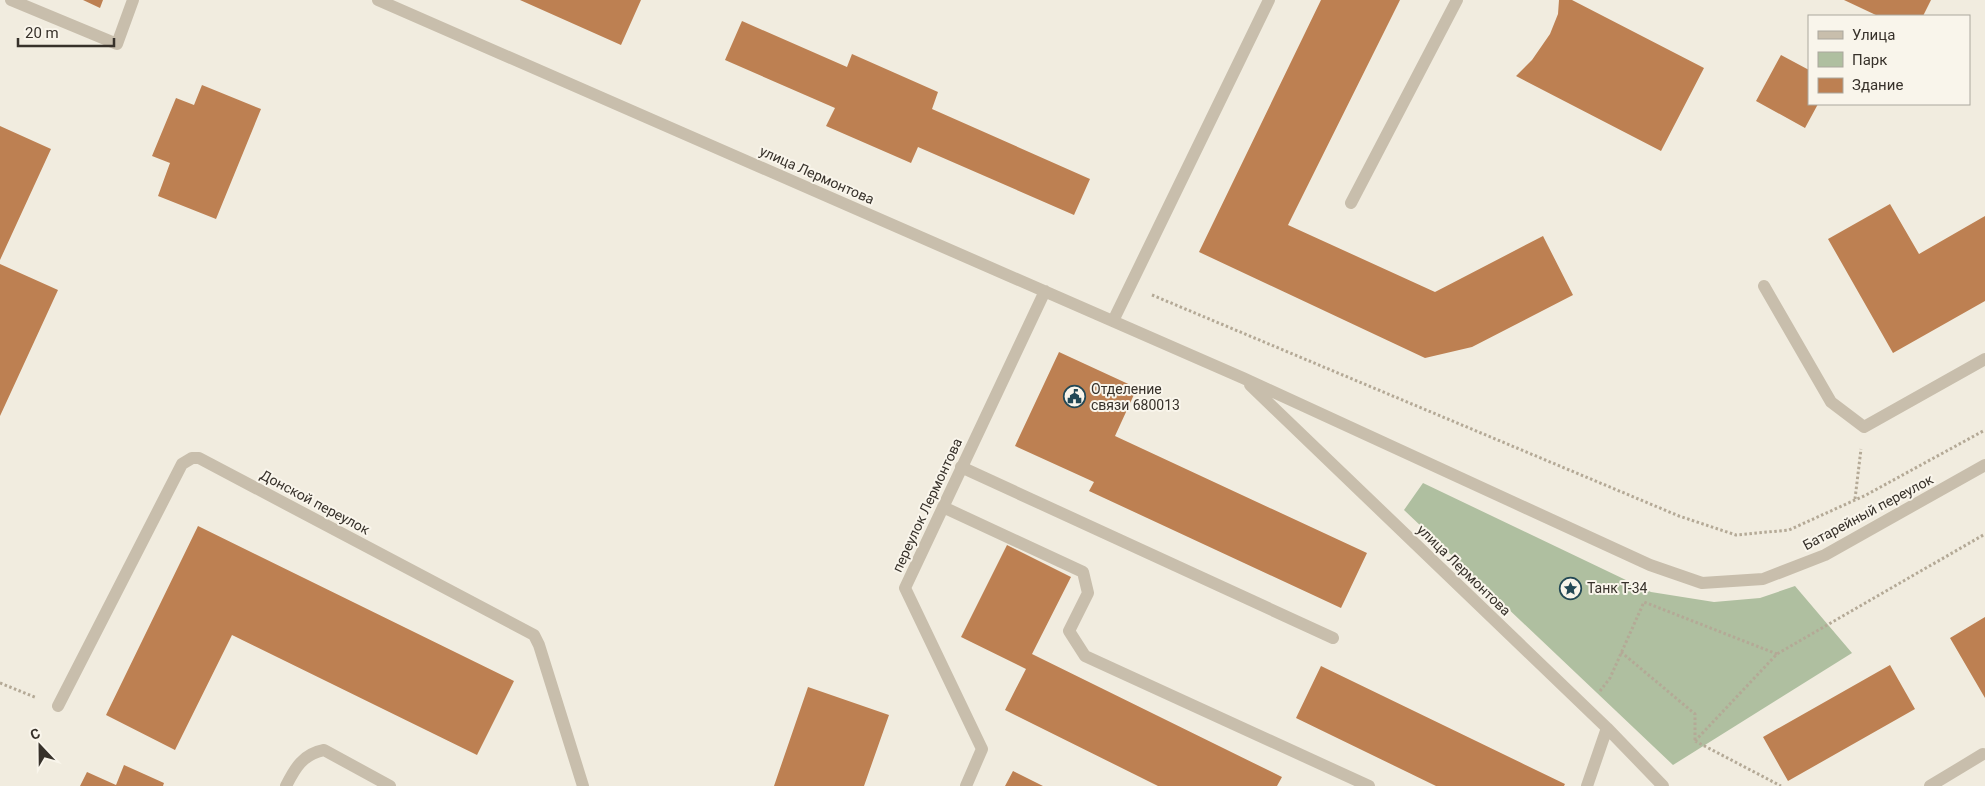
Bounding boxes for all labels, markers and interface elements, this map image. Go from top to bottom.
scale bar [18,15,114,47]
legend [1808,15,1970,105]
text: 20 m [25,24,59,42]
text: Улица [1852,26,1895,44]
text: Парк [1852,51,1887,69]
text: Здание [1852,76,1903,94]
street label: улица Лермонтова [757,143,877,207]
place label: Отделение связи 680013 [1091,381,1180,413]
public building icon: Отделение связи 680013 [1063,385,1087,409]
street label: переулок Лермонтова [889,436,965,574]
street label: Донской переулок [258,466,373,538]
street label: Батарейный переулок [1800,471,1936,553]
street label: улица Лермонтова [1414,521,1514,619]
place icon: Танк Т-34 [1559,576,1583,600]
place label: Танк Т-34 [1587,580,1648,596]
north arrow [15,721,65,771]
text: С [28,725,42,743]

